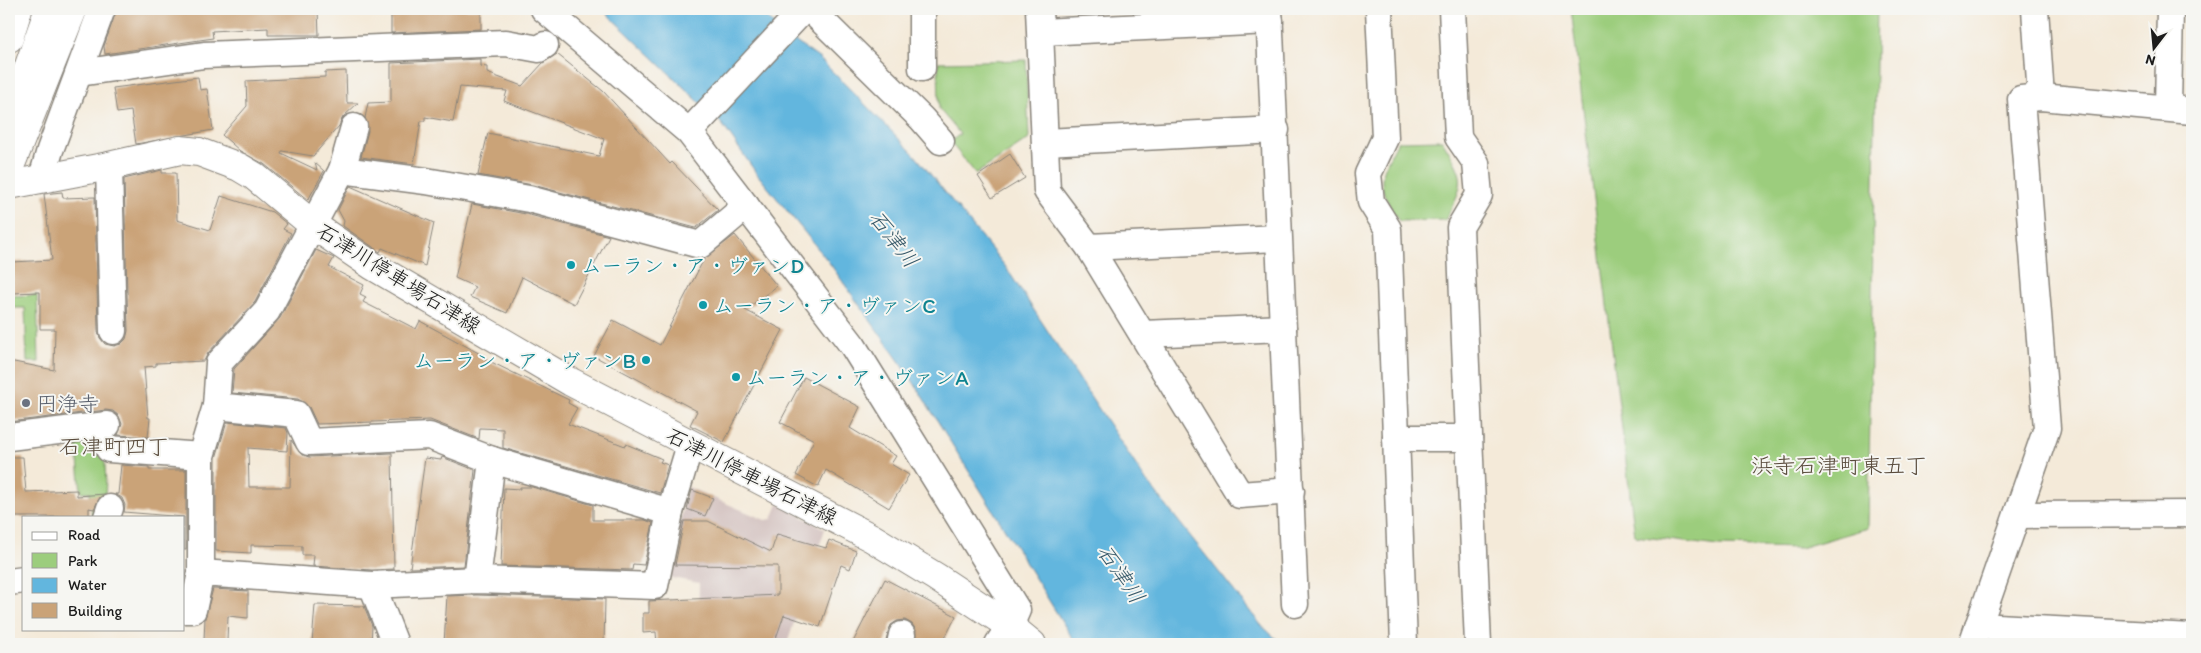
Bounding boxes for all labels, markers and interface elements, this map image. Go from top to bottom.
north arrow [2128,22,2178,72]
text: N [2144,51,2157,69]
water label: 石津川 [863,205,925,273]
street label: 石津川停車場石津線 [312,217,486,339]
place label: ムーラン・ア・ヴァンD [581,253,804,278]
marker: ムーラン・ア・ヴァンD [565,259,577,271]
place label: ムーラン・ア・ヴァンC [713,293,936,318]
marker: ムーラン・ア・ヴァンC [697,299,709,311]
place label: ムーラン・ア・ヴァンB [413,348,636,373]
marker: ムーラン・ア・ヴァンB [640,354,652,366]
place label: ムーラン・ア・ヴァンA [746,365,969,390]
marker: ムーラン・ア・ヴァンA [730,371,742,383]
place label: 円浄寺 [36,391,99,416]
marker: 円浄寺 [20,397,32,409]
street label: 石津川停車場石津線 [662,422,842,530]
district label: 石津町四丁 [59,433,169,460]
district label: 浜寺石津町東五丁 [1751,452,1927,479]
legend [22,516,185,630]
text: Road [68,526,101,544]
water label: 石津川 [1091,539,1151,609]
text: Park [68,552,98,570]
text: Water [68,576,107,594]
text: Building [68,602,122,620]

